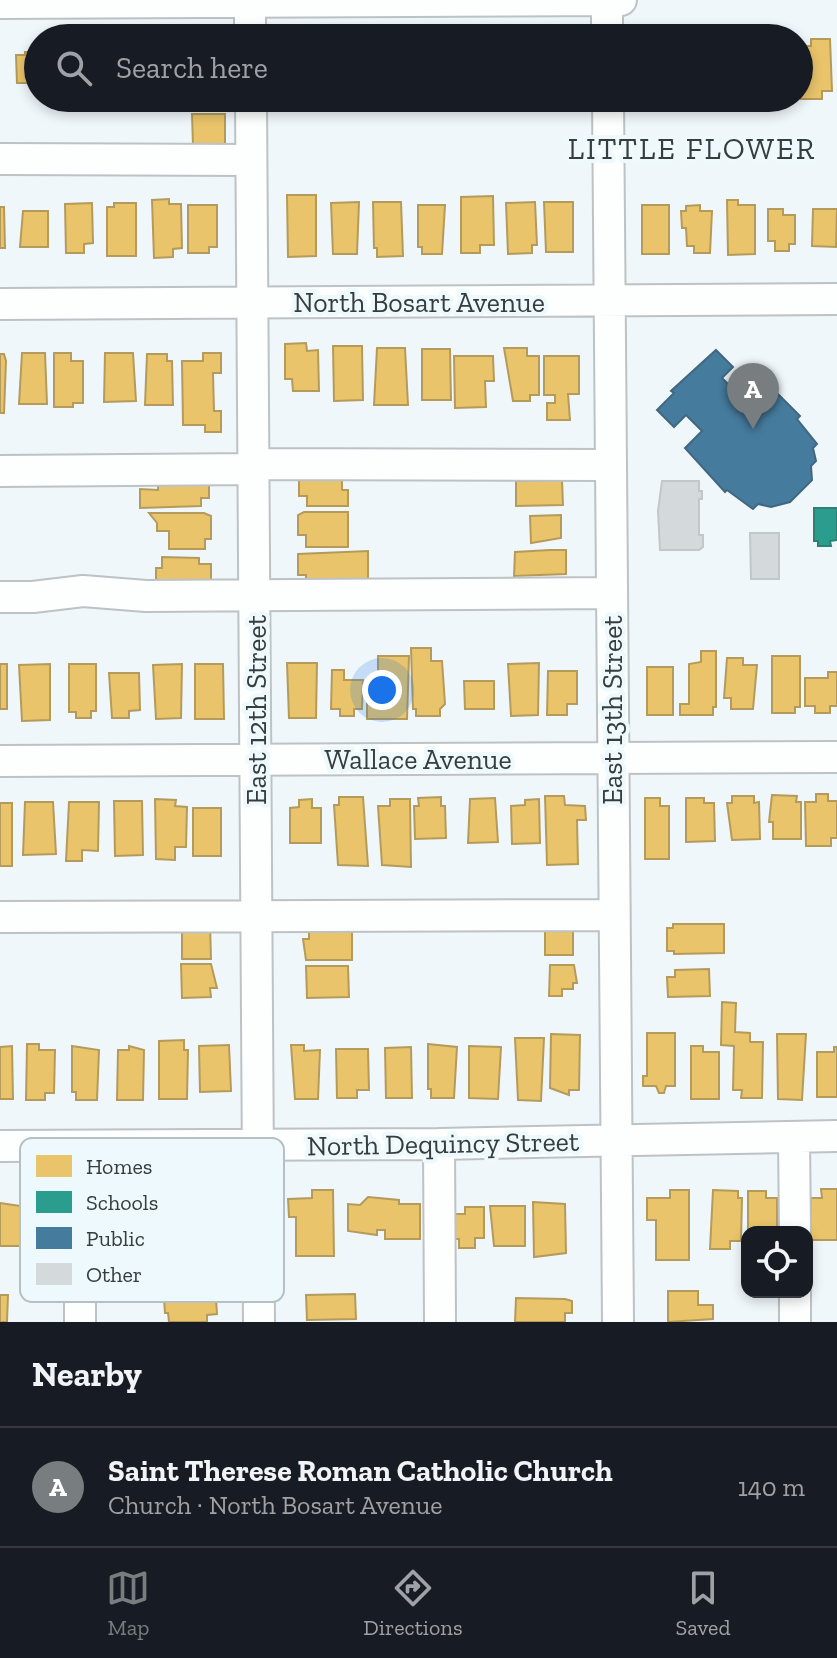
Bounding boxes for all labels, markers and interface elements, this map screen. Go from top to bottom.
search box [24,24,813,112]
icon: search [52,46,96,90]
text: Search here [116,50,268,86]
district label: LITTLE FLOWER [568,131,816,167]
street label: North Bosart Avenue [293,286,545,319]
pin: A [727,363,779,429]
street label: East 12th Street [240,614,273,805]
street label: East 13th Street [596,615,629,805]
your location [362,670,402,710]
street label: Wallace Avenue [324,743,512,776]
street label: North Dequincy Street [306,1125,580,1162]
legend [20,1138,284,1302]
text: Homes [86,1153,152,1180]
text: Schools [86,1189,158,1216]
text: Public [86,1225,145,1252]
map controls [741,1226,813,1298]
button: locate [741,1226,813,1298]
text: Other [86,1261,142,1288]
text: Nearby [32,1354,142,1395]
text: Saint Therese Roman Catholic Church [108,1453,613,1489]
text: A [49,1471,67,1503]
text: 140 m [738,1471,805,1503]
text: Church · North Bosart Avenue [108,1489,442,1521]
tab: Map [106,1566,150,1641]
tab: Directions [363,1566,463,1641]
tab: Saved [675,1566,731,1641]

